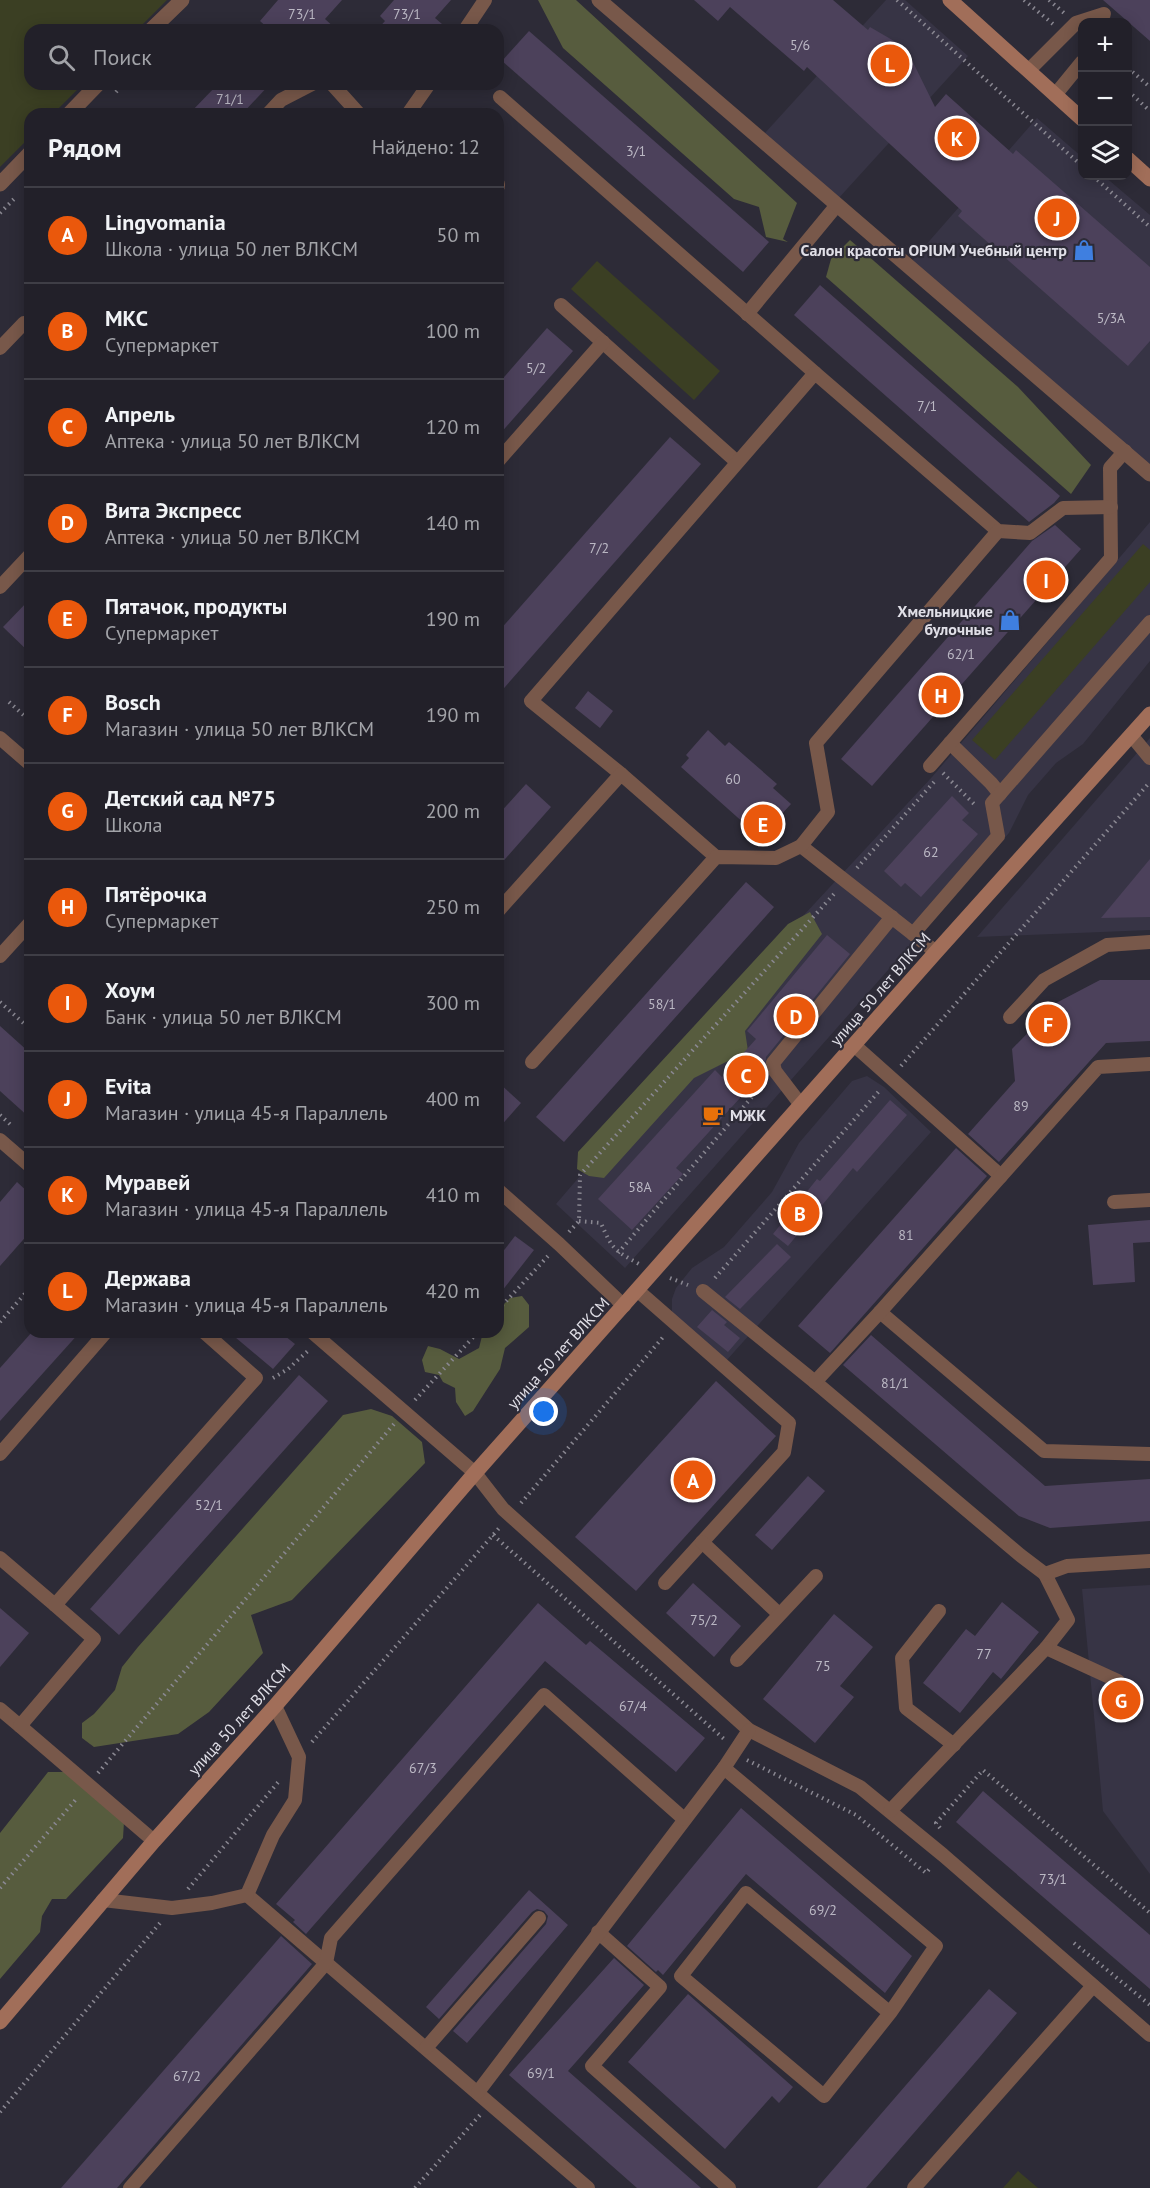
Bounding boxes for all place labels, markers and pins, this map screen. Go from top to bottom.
pin: L [870,42,910,86]
pin: K [938,116,976,160]
pin: J [1038,196,1076,240]
shop icon: Салон красоты OPIUM Учебный центр [1072,238,1096,262]
place label: Салон красоты OPIUM Учебный центр [801,240,1067,260]
pin: I [1026,558,1066,602]
place label: Хмельницкие булочные [897,601,993,639]
shop icon: Хмельницкие булочные [998,608,1022,632]
pin: H [922,672,960,718]
pin: E [744,802,783,846]
pin: D [776,994,816,1038]
pin: F [1028,1002,1068,1046]
pin: C [726,1052,766,1098]
cafe icon: МЖК [701,1103,725,1127]
place label: МЖК [730,1105,766,1125]
pin: B [780,1190,820,1236]
pin: A [674,1458,712,1502]
pin: G [1102,1678,1140,1722]

